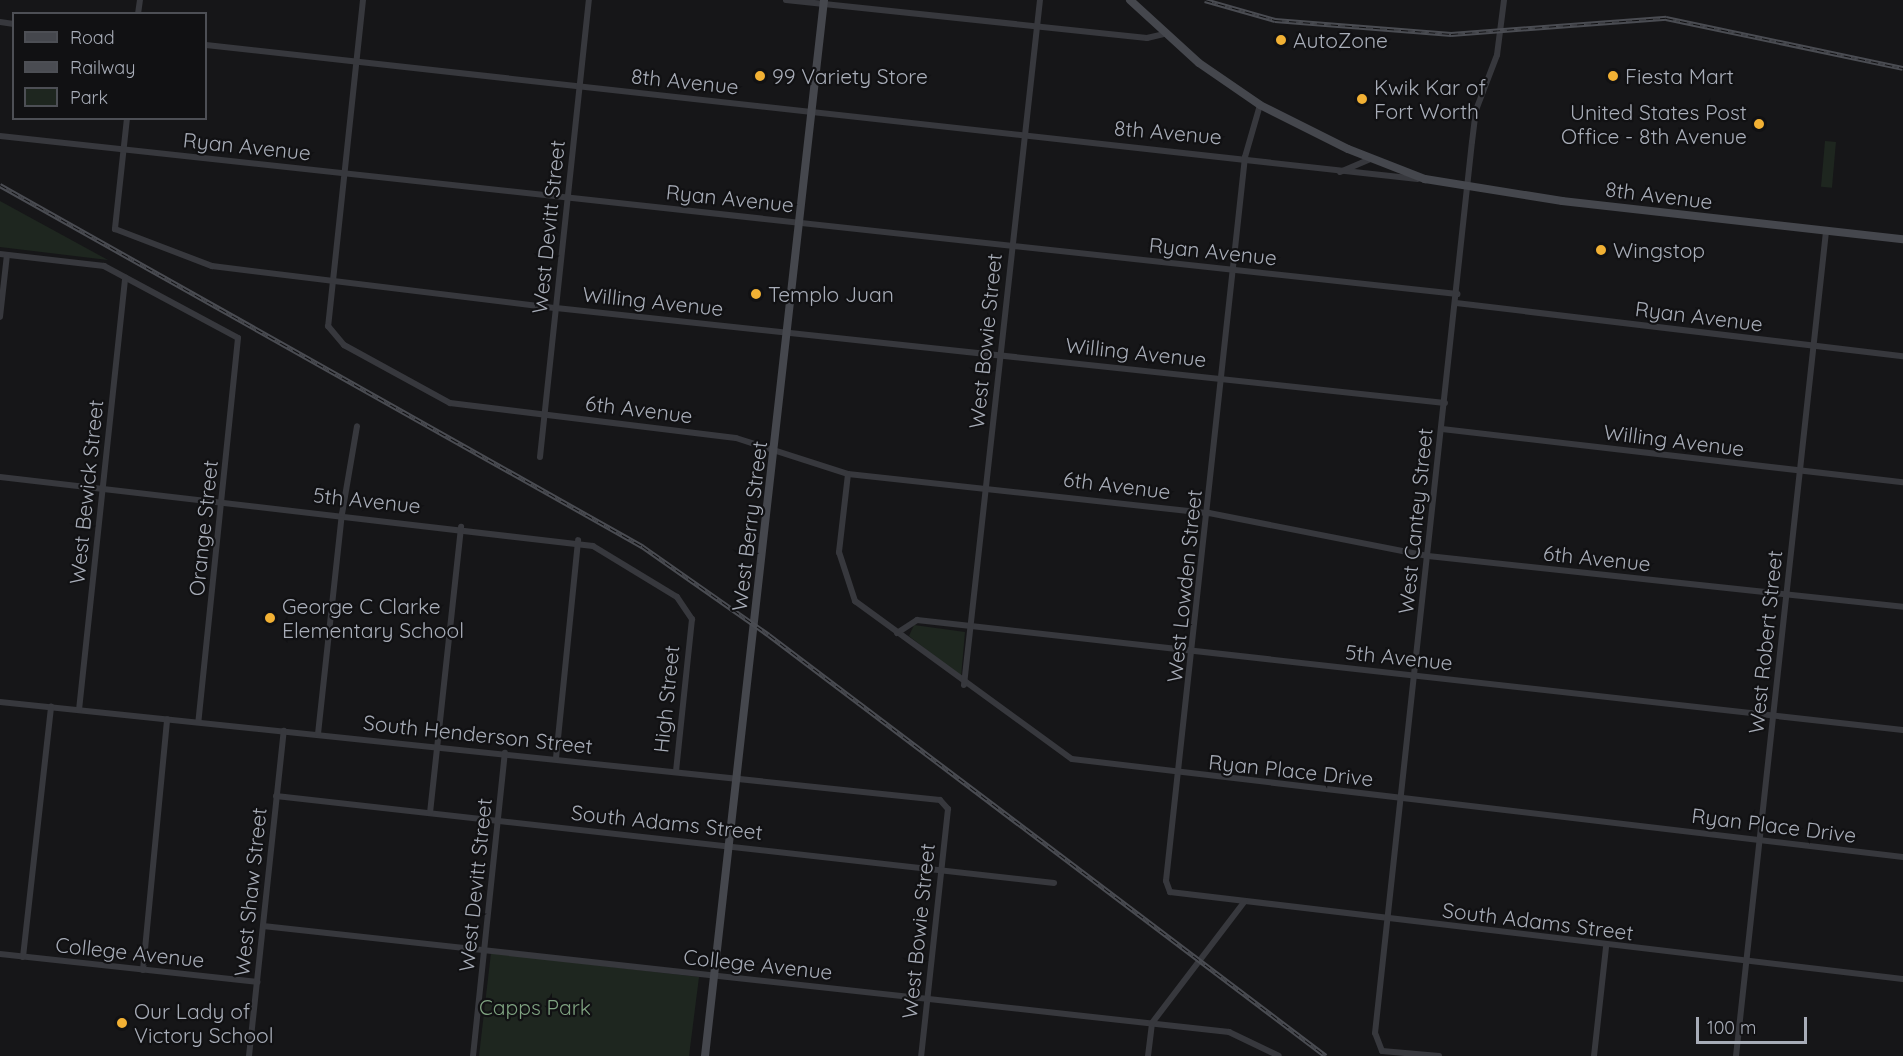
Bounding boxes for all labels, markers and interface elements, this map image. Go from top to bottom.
legend [12,12,207,120]
text: Road [70,26,115,49]
place label: AutoZone [1293,27,1388,53]
marker: AutoZone [1274,33,1288,47]
text: Railway [70,56,136,79]
street label: 8th Avenue [630,63,740,99]
place label: 99 Variety Store [772,63,928,89]
place label: Fiesta Mart [1625,63,1734,89]
marker: 99 Variety Store [753,69,767,83]
marker: Fiesta Mart [1606,69,1620,83]
place label: Kwik Kar of Fort Worth [1374,74,1486,124]
text: Park [70,86,108,109]
marker: Kwik Kar of Fort Worth [1355,92,1369,106]
place label: United States Post Office - 8th Avenue [1561,99,1747,149]
street label: 8th Avenue [1113,115,1223,149]
marker: United States Post Office - 8th Avenue [1752,117,1766,131]
street label: Ryan Avenue [182,127,312,165]
street label: West Devitt Street [526,139,570,315]
street label: 8th Avenue [1604,176,1714,214]
street label: Ryan Avenue [665,179,795,217]
street label: Ryan Avenue [1148,232,1278,270]
place label: Wingstop [1613,237,1705,263]
marker: Wingstop [1594,243,1608,257]
street label: West Bowie Street [963,252,1007,430]
street label: Willing Avenue [581,281,725,321]
place label: Templo Juan [768,281,894,307]
marker: Templo Juan [749,287,763,301]
street label: Ryan Avenue [1634,296,1764,336]
street label: Willing Avenue [1064,332,1208,372]
street label: 6th Avenue [584,390,694,428]
street label: West Bewick Street [64,398,108,586]
street label: Willing Avenue [1602,419,1746,461]
street label: West Cantey Street [1393,427,1437,615]
street label: West Berry Street [726,439,772,613]
street label: Orange Street [183,459,223,597]
street label: 6th Avenue [1062,466,1172,504]
street label: 5th Avenue [312,482,422,518]
street label: West Lowden Street [1161,488,1207,684]
street label: 6th Avenue [1542,540,1652,576]
street label: West Robert Street [1743,549,1787,735]
place label: George C Clarke Elementary School [282,593,464,643]
marker: George C Clarke Elementary School [263,611,277,625]
street label: 5th Avenue [1344,639,1454,675]
street label: High Street [648,644,684,754]
street label: South Henderson Street [362,709,594,759]
street label: Ryan Place Drive [1207,749,1375,791]
street label: West Devitt Street [453,797,497,973]
street label: South Adams Street [570,799,764,845]
street label: Ryan Place Drive [1690,802,1858,848]
street label: West Shaw Street [229,806,271,978]
street label: West Bowie Street [896,842,940,1020]
street label: South Adams Street [1441,897,1635,945]
street label: College Avenue [54,932,206,972]
street label: College Avenue [682,944,834,984]
park label: Capps Park [479,994,591,1020]
place label: Our Lady of Victory School [134,998,274,1048]
scale bar [1699,1005,1810,1043]
marker: Our Lady of Victory School [115,1016,129,1030]
text: 100 m [1707,1016,1756,1039]

